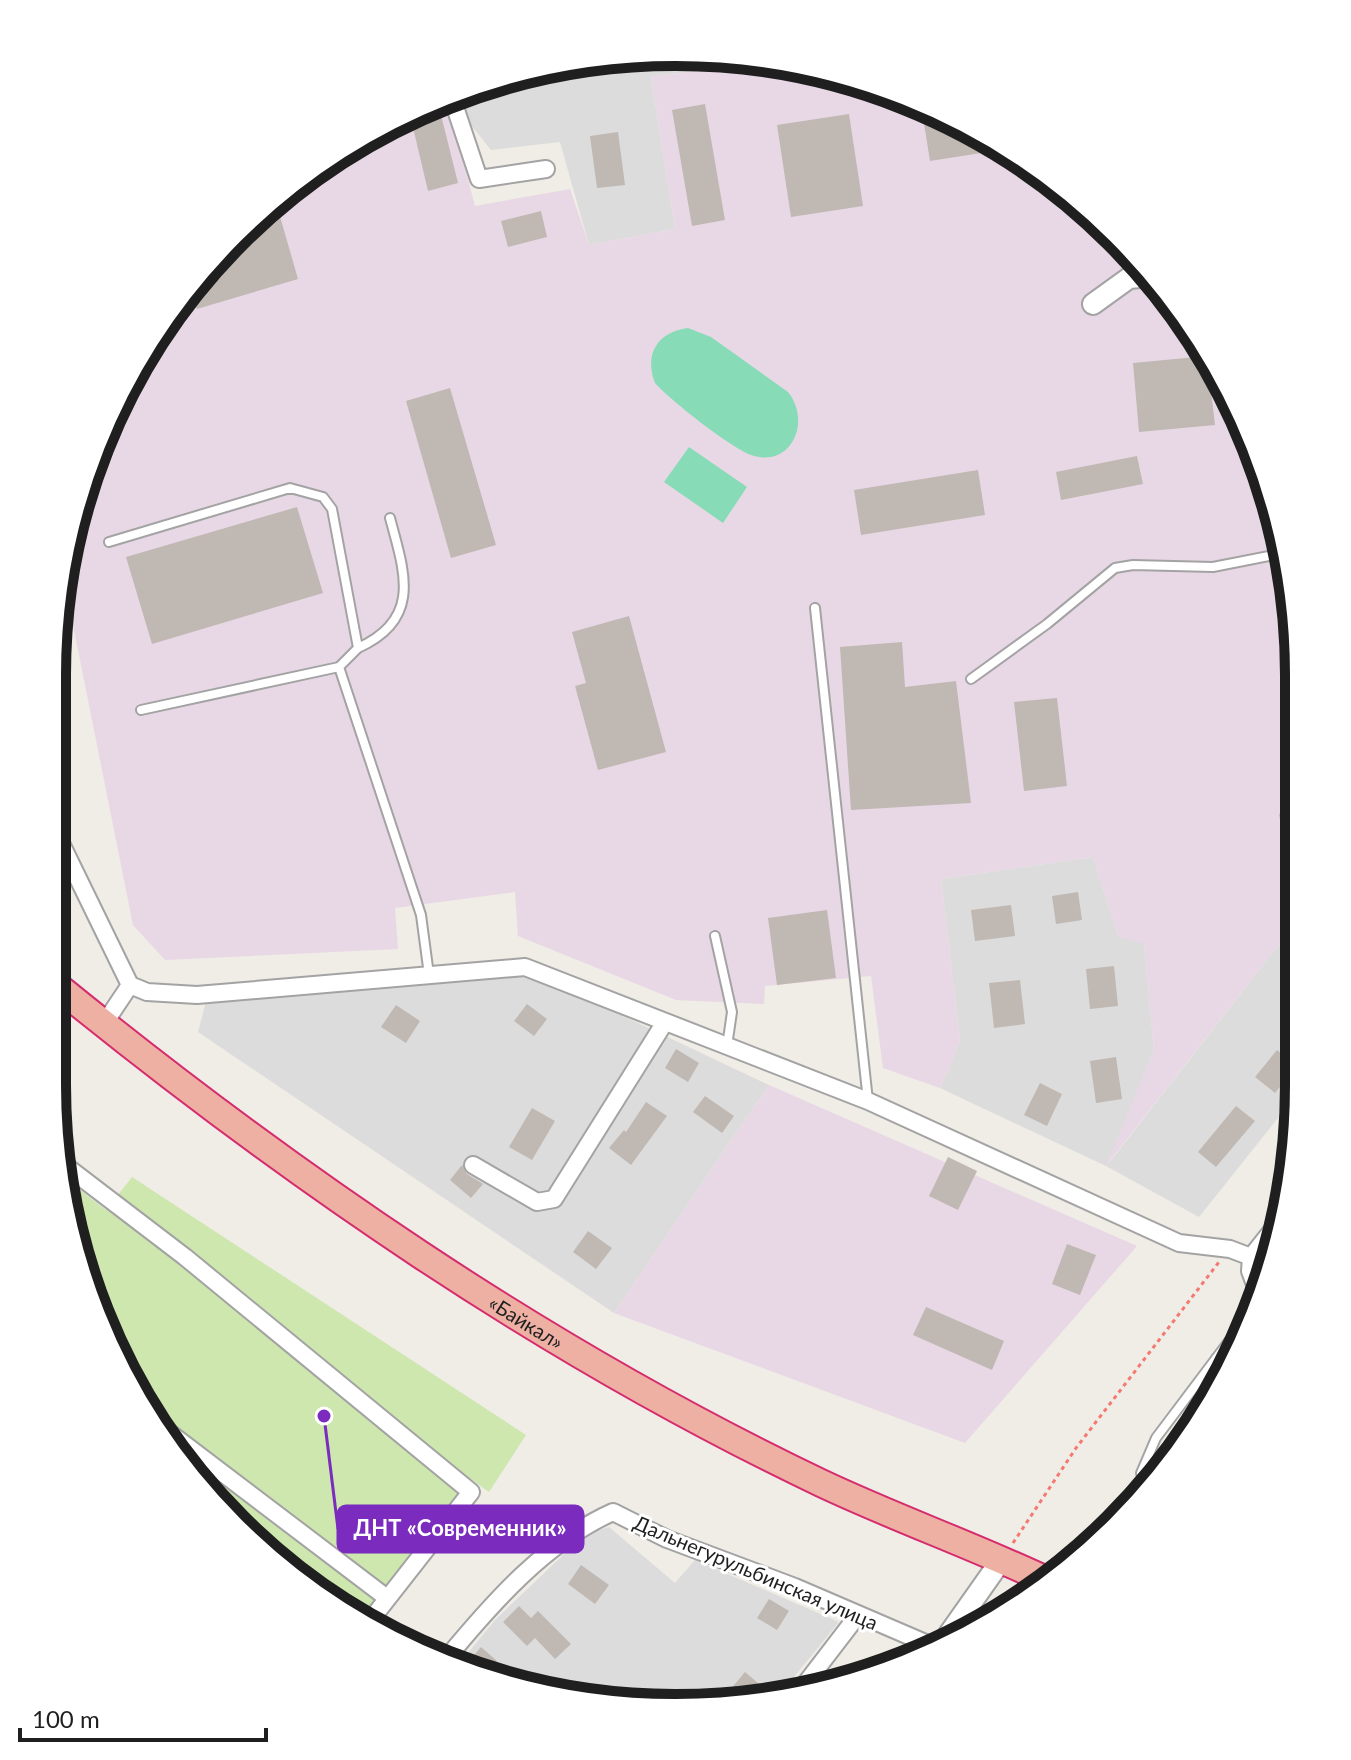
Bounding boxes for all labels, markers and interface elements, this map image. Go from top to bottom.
street label: «Байкал» [485,1290,568,1354]
callout: ДНТ «Современник» [338,1506,583,1552]
street label: Дальнегурульбинская улица [630,1510,882,1634]
text: ДНТ «Современник» [354,1514,566,1541]
scale bar [20,1692,266,1742]
text: 100 m [32,1704,100,1733]

